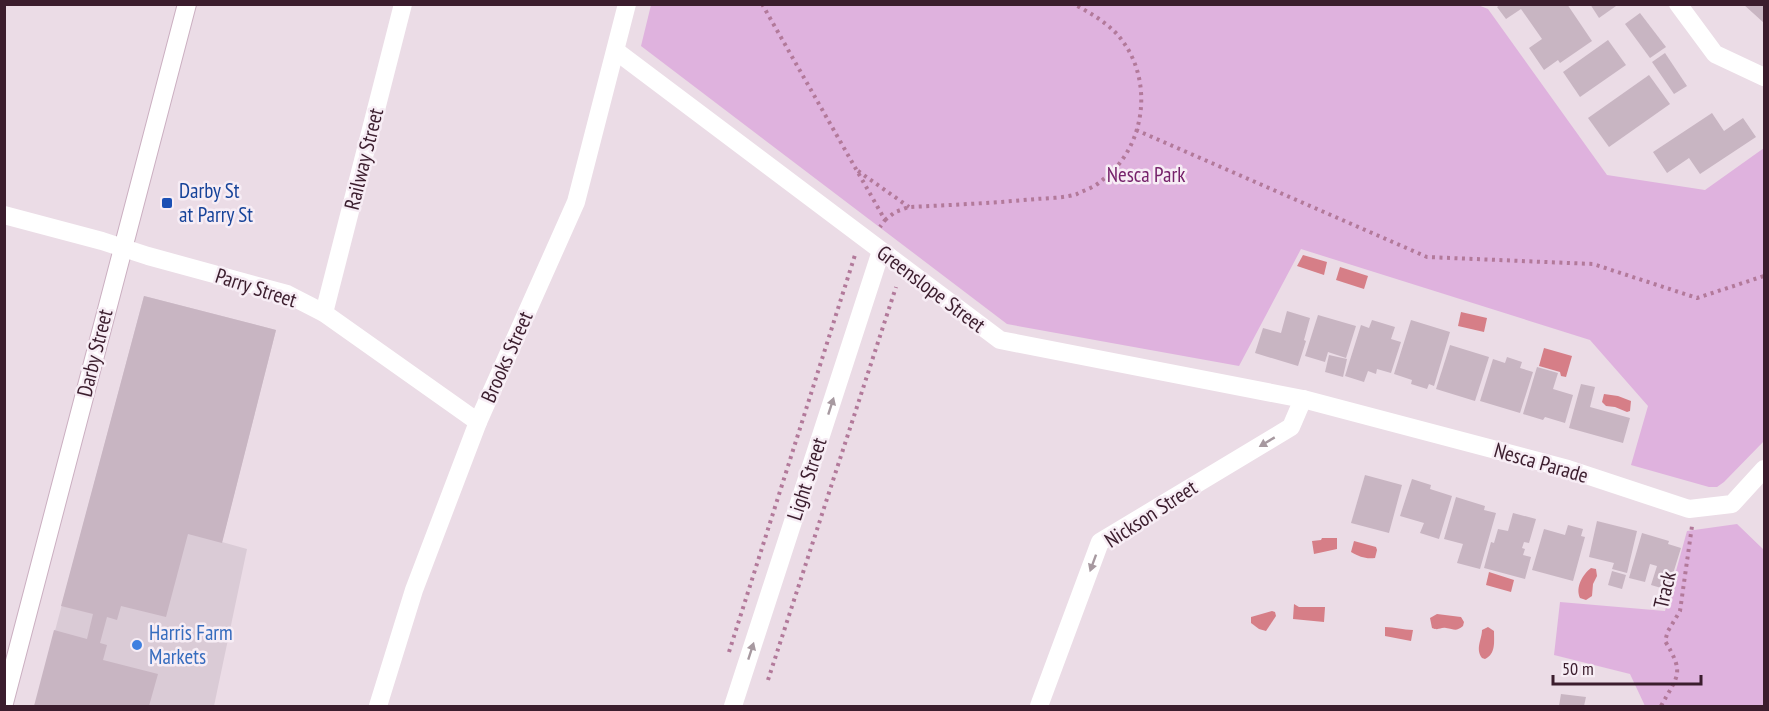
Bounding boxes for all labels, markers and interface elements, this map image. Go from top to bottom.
street label: Railway Street [338,105,389,213]
park label: Nesca Park [1107,161,1185,188]
place label: Darby St at Parry St [179,177,253,228]
marker: Darby St at Parry St [160,196,174,210]
street label: Greenslope Street [872,239,991,338]
street label: Parry Street [212,262,300,313]
street label: Darby Street [71,306,118,399]
street label: Brooks Street [474,307,539,407]
one-way arrow [827,397,836,415]
street label: Light Street [781,434,833,524]
one-way arrow [1259,436,1275,447]
street label: Nesca Parade [1491,436,1591,489]
street label: Nickson Street [1099,474,1202,553]
one-way arrow [1088,554,1097,572]
street label: Track [1647,569,1682,611]
place label: Harris Farm Markets [149,619,233,670]
marker: Harris Farm Markets [130,638,144,652]
one-way arrow [747,642,756,660]
scale bar [1553,648,1702,686]
text: 50 m [1562,657,1594,680]

